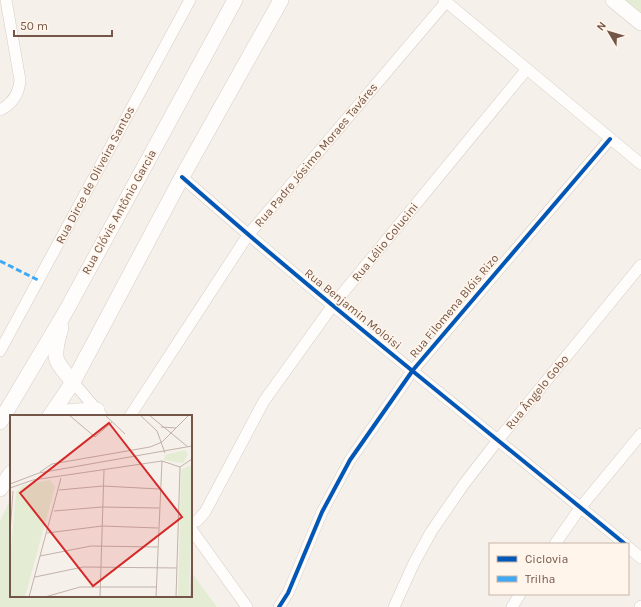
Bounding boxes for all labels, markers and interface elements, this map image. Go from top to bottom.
scale bar [14,12,112,38]
north arrow [589,12,629,52]
text: 50 m [20,19,48,33]
text: N [594,19,609,33]
street label: Rua Padre Jósimo Moraes Taváres [252,80,380,230]
street label: Rua Dirce de Oliveira Santos [53,104,137,246]
street label: Rua Clóvis Antônio Garcia [79,147,159,277]
street label: Rua Lélio Colucini [349,200,421,284]
street label: Rua Filomena Blóis Rizo [406,251,502,361]
street label: Rua Benjamin Moloisi [302,266,404,352]
street label: Rua Ângelo Gobo [503,352,571,432]
inset map [10,415,192,597]
legend [489,543,629,595]
text: Ciclovia [525,552,568,566]
text: Trilha [525,572,555,586]

